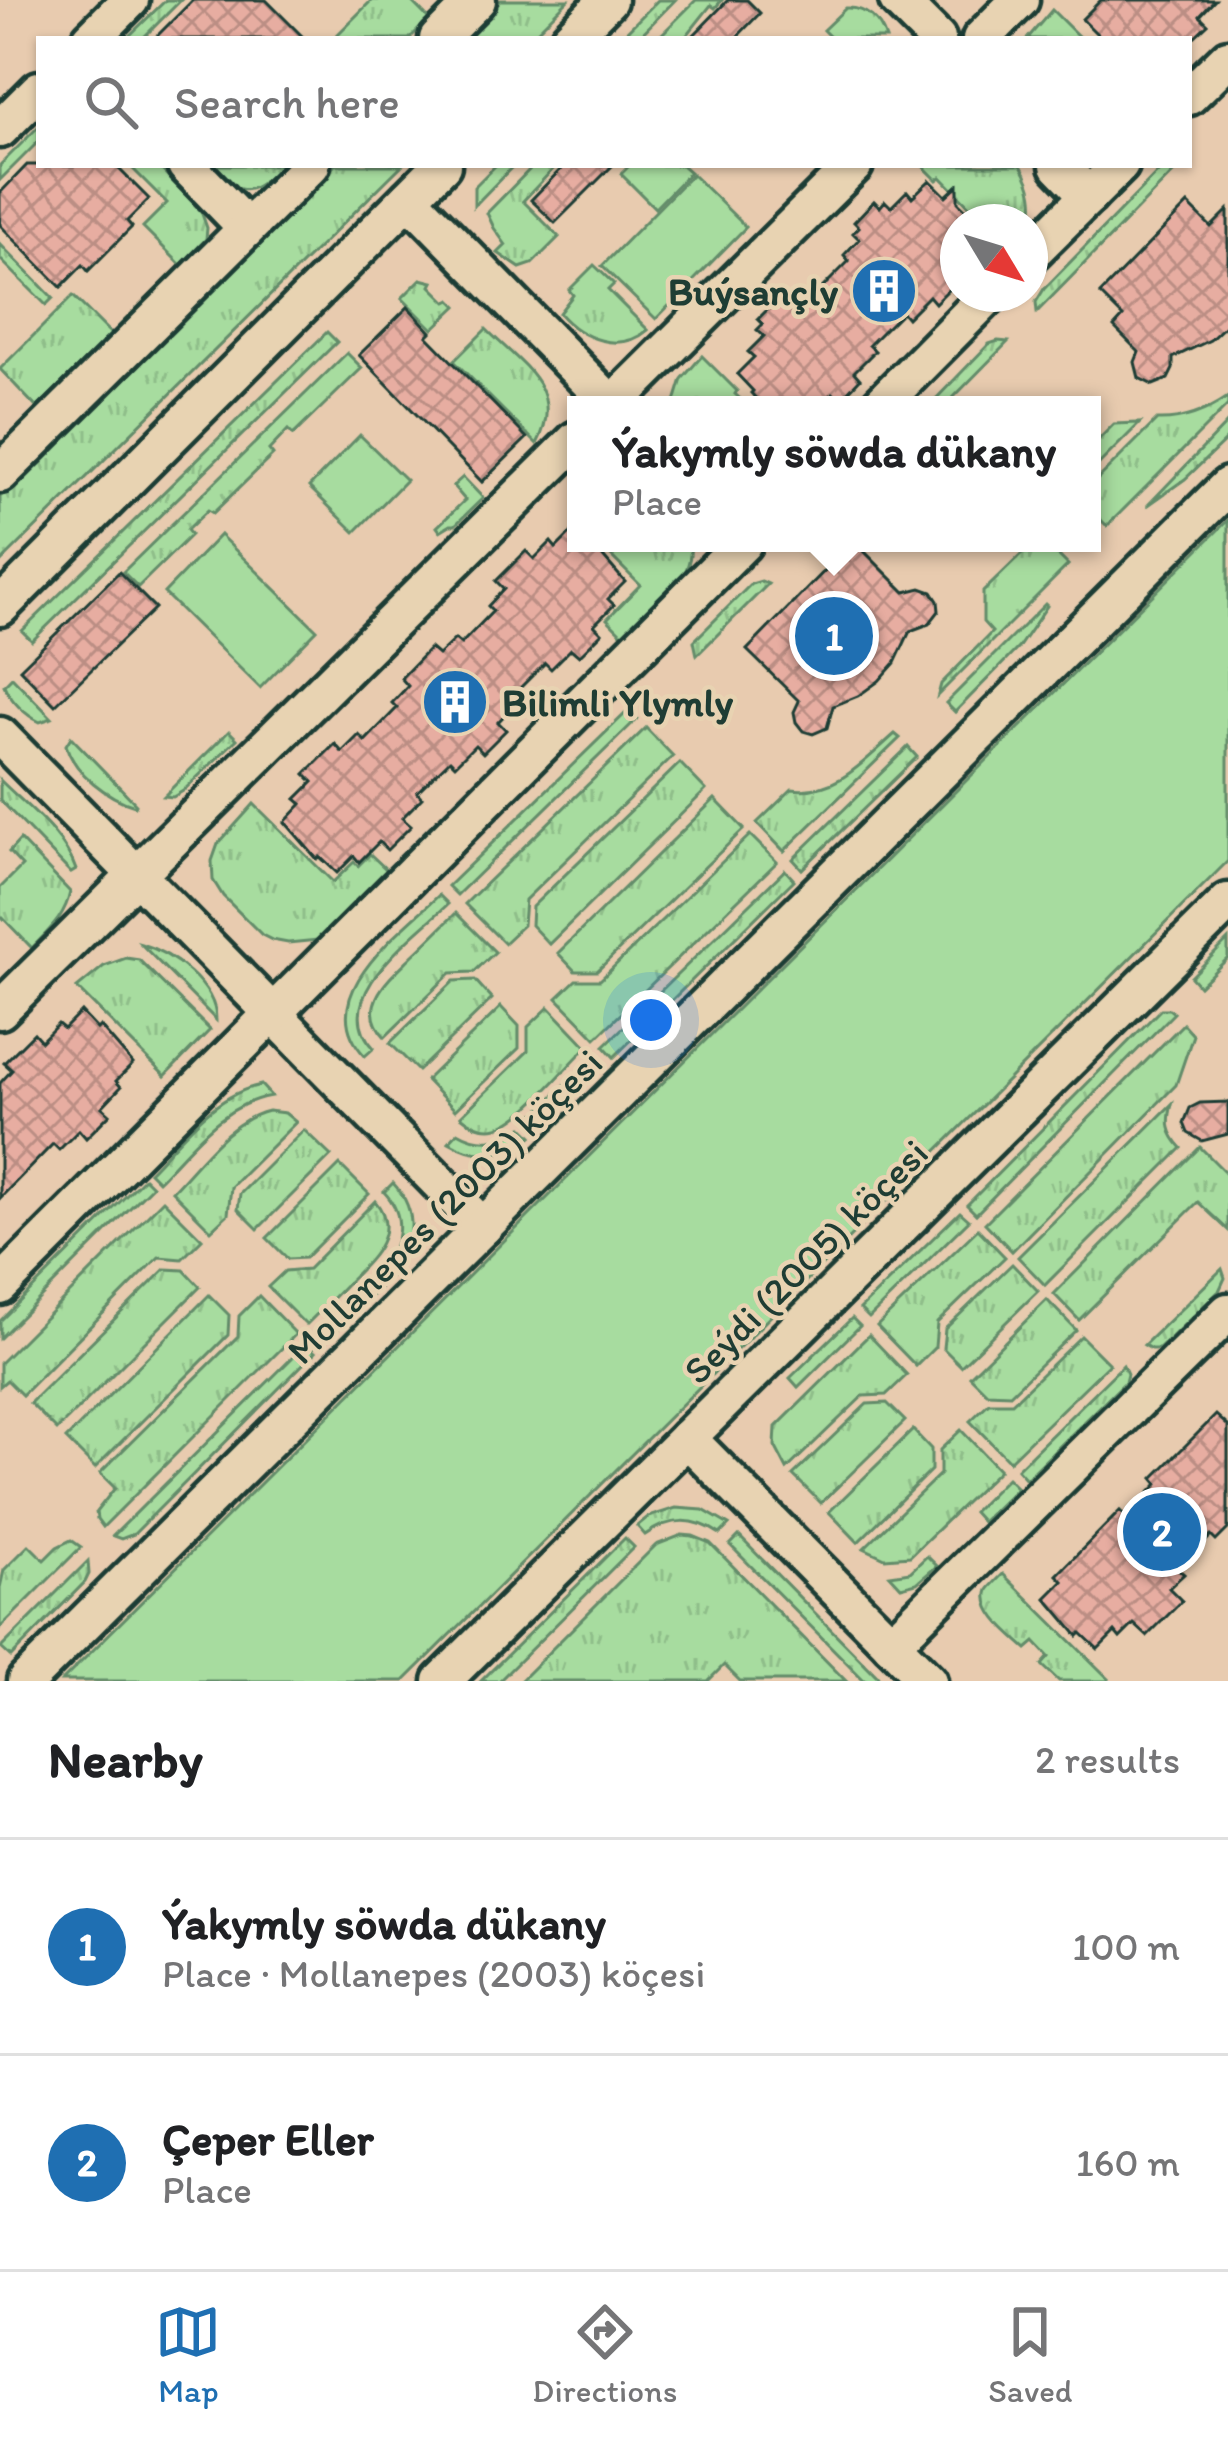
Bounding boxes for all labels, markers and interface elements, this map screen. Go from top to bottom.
search box [36,36,1192,168]
icon: search [78,69,144,135]
text: Search here [174,75,400,129]
north arrow [940,204,1048,312]
building icon: Buýsançly [849,256,919,326]
place label: Buýsançly [668,268,839,315]
popup [567,396,1101,552]
text: Ýakymly söwda dükany [612,424,1056,478]
text: Place [612,478,702,525]
pin: 1 [795,591,873,681]
building icon: Bilimli Ylymly [420,667,490,737]
place label: Bilimli Ylymly [502,679,734,726]
your location [621,990,681,1050]
street label: Mollanepes (2003) köçesi [277,1039,612,1374]
street label: Seýdi (2005) köçesi [673,1129,937,1393]
pin: 2 [1123,1487,1201,1577]
text: Nearby [48,1729,203,1790]
text: 2 results [1035,1736,1180,1783]
text: Ýakymly söwda dükany [162,1896,606,1950]
text: 1 [78,1923,96,1970]
text: 100 m [1072,1923,1180,1970]
text: Place · Mollanepes (2003) köçesi [162,1950,705,1997]
text: Çeper Eller [162,2112,374,2166]
text: 2 [77,2139,97,2186]
text: 160 m [1076,2139,1180,2186]
text: Place [162,2166,252,2213]
tab: Map [155,2299,221,2410]
tab: Directions [532,2299,677,2410]
tab: Saved [988,2299,1073,2410]

